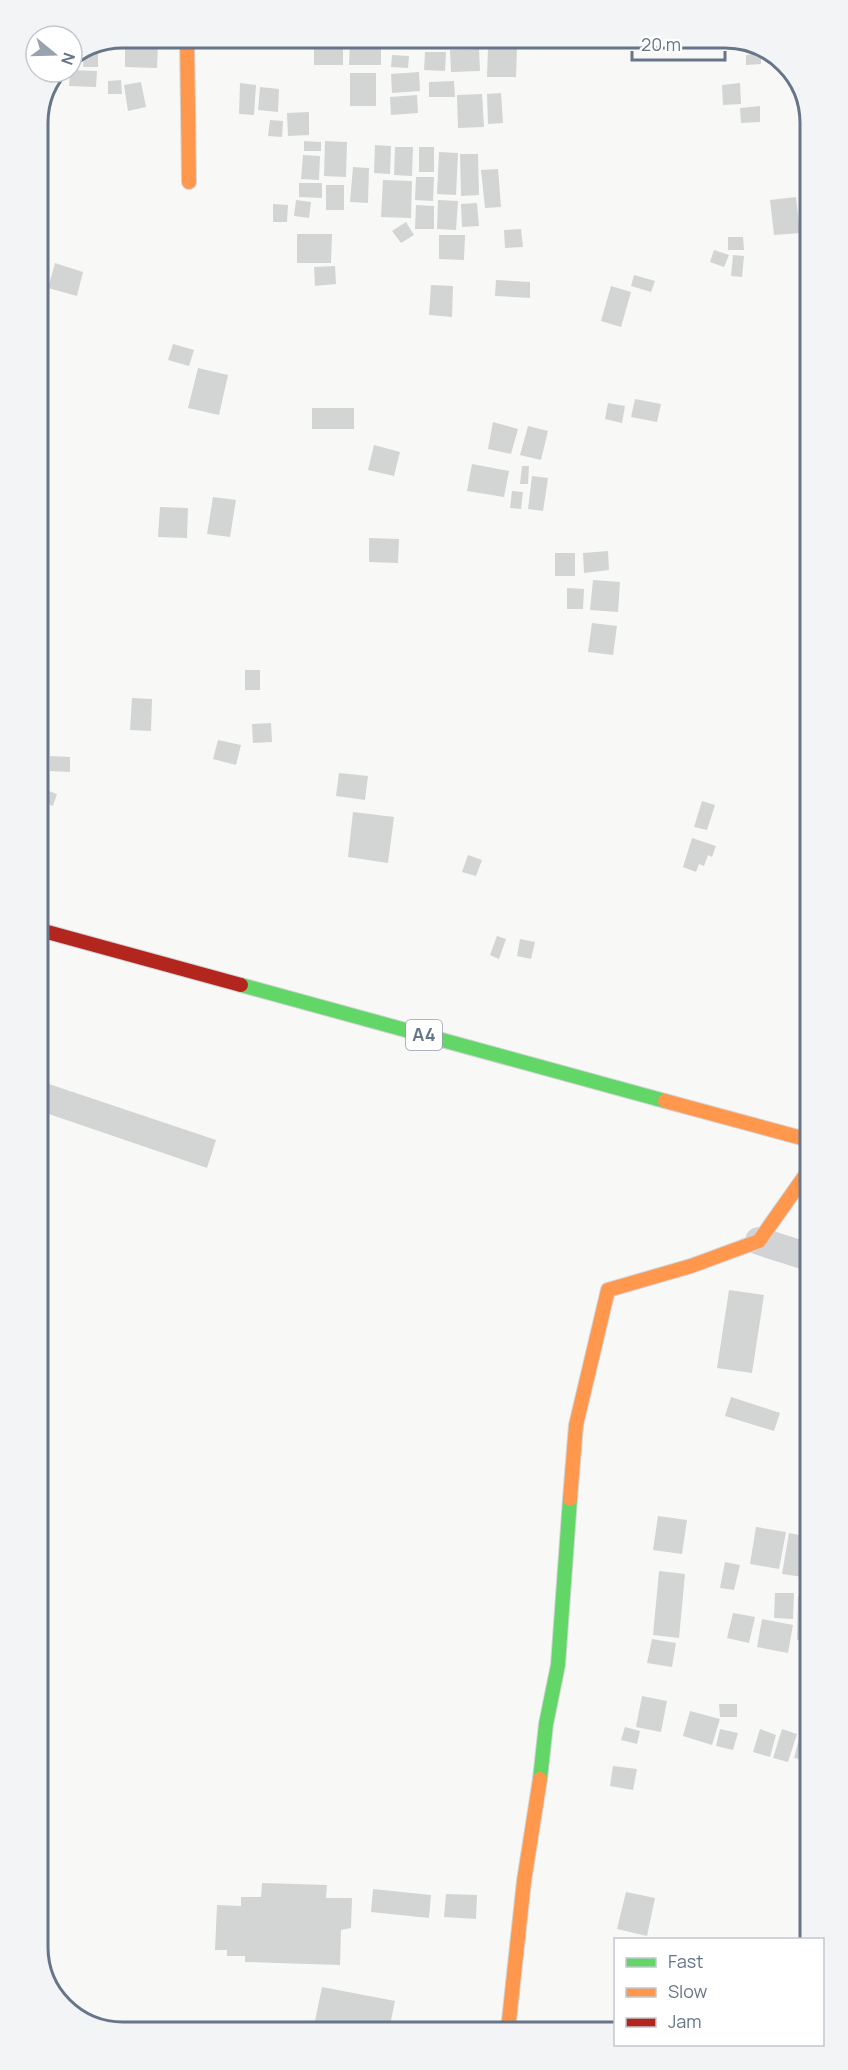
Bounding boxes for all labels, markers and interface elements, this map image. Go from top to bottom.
north arrow [24,24,84,84]
scale bar [632,24,725,62]
text: 20 m [641,32,681,56]
text: N [56,50,80,68]
road number: A4 [406,1020,442,1050]
legend [614,1938,824,2046]
text: Fast [668,1949,703,1973]
text: Slow [668,1979,708,2003]
text: Jam [668,2009,702,2033]

